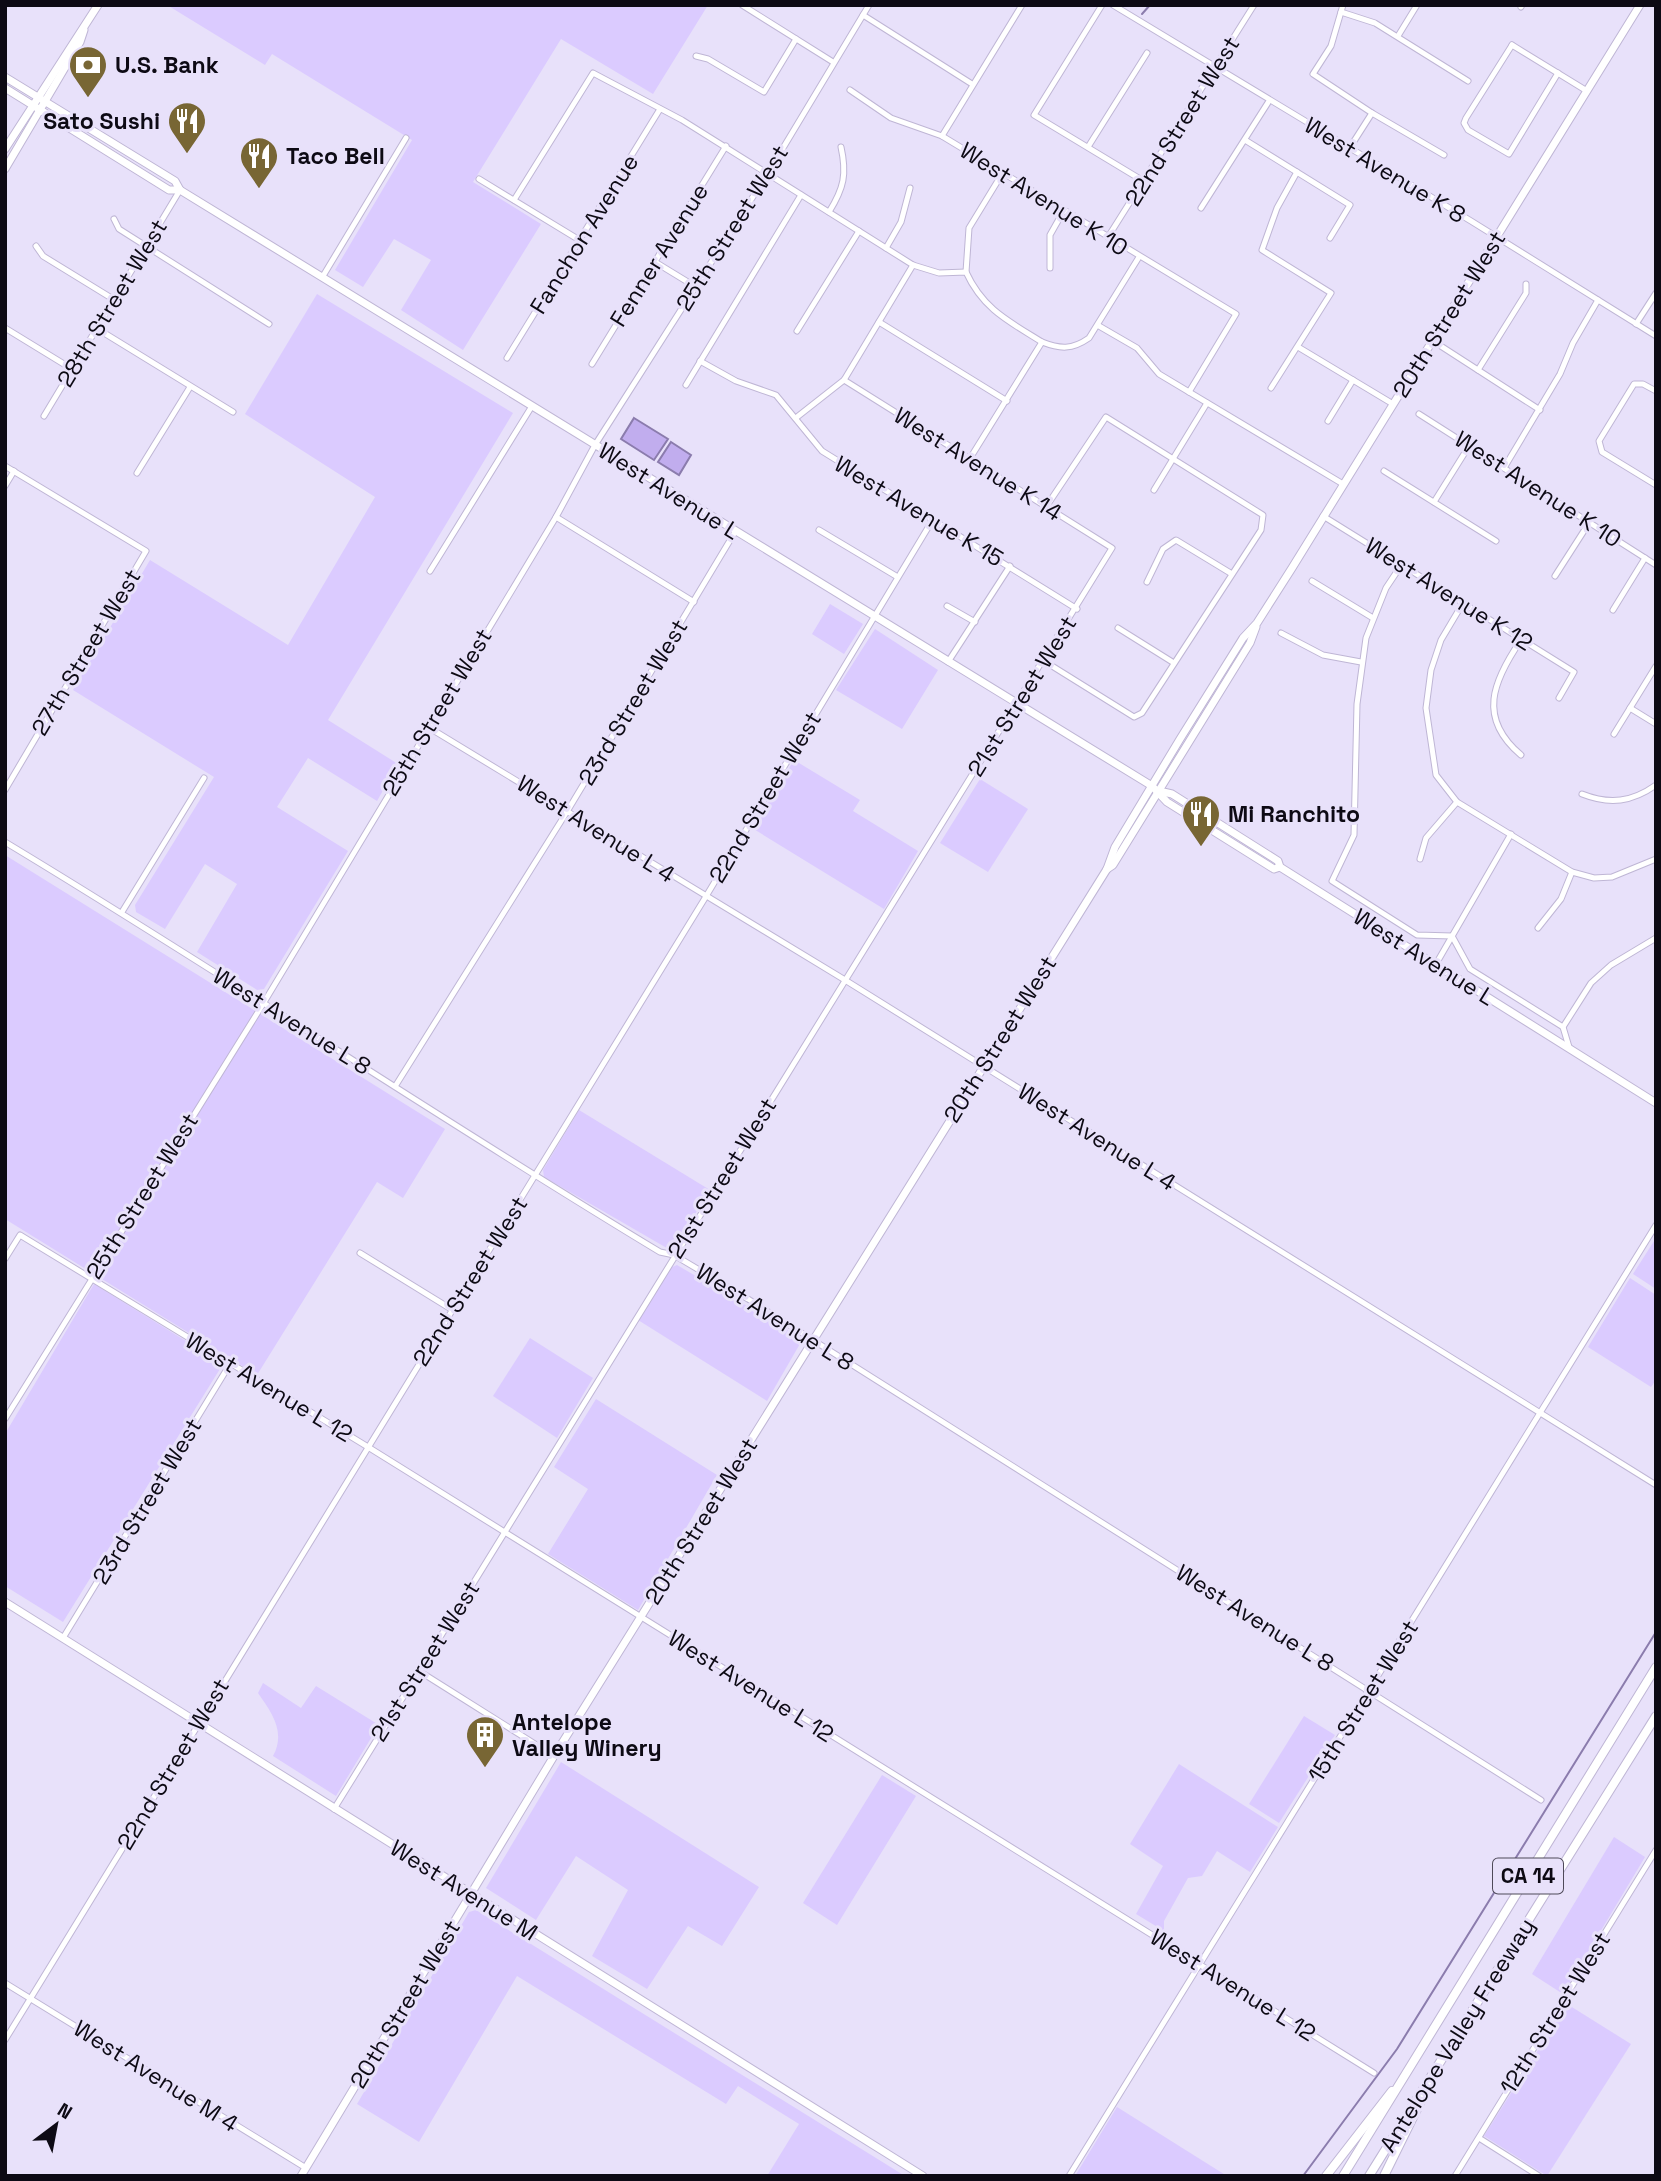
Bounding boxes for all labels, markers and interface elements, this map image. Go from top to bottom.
street label: 22nd Street West [1118,31,1246,211]
bank icon: U.S. Bank [67,44,109,99]
place label: U.S. Bank [115,50,219,80]
restaurant icon: Sato Sushi [166,100,208,155]
place label: Sato Sushi [43,106,160,136]
street label: West Avenue K 8 [1299,110,1471,230]
restaurant icon: Taco Bell [238,135,280,190]
street label: West Avenue K 10 [954,135,1134,263]
street label: 25th Street West [669,139,795,317]
place label: Taco Bell [286,141,385,171]
street label: Fanchon Avenue [523,149,645,319]
street label: Fenner Avenue [603,178,715,332]
street label: 28th Street West [50,214,174,392]
street label: 20th Street West [1386,225,1512,403]
street label: West Avenue K 14 [888,400,1068,528]
street label: West Avenue K 10 [1449,424,1627,554]
street label: West Avenue L [593,436,745,546]
street label: West Avenue K 15 [829,449,1009,573]
street label: West Avenue K 12 [1360,530,1538,658]
street label: 27th Street West [24,563,148,741]
street label: 21st Street West [961,610,1083,782]
street label: 23rd Street West [572,613,694,791]
street label: 25th Street West [375,623,499,801]
street label: 22nd Street West [702,706,828,888]
street label: West Avenue L 4 [511,768,681,890]
restaurant icon: Mi Ranchito [1180,793,1222,848]
place label: Mi Ranchito [1228,799,1360,829]
street label: West Avenue L [1348,902,1500,1012]
street label: 20th Street West [937,950,1063,1128]
street label: West Avenue L 8 [207,960,377,1082]
street label: West Avenue L 4 [1012,1076,1182,1198]
street label: 21st Street West [661,1092,783,1264]
street label: 25th Street West [79,1107,205,1285]
street label: 22nd Street West [406,1191,534,1371]
street label: West Avenue L 8 [690,1256,860,1378]
street label: West Avenue L 12 [180,1325,358,1449]
street label: 23rd Street West [86,1412,208,1590]
street label: 20th Street West [638,1432,764,1610]
street label: West Avenue L 8 [1170,1557,1340,1679]
street label: 21st Street West [364,1575,486,1747]
street label: 15th Street West [1301,1614,1425,1788]
street label: West Avenue L 12 [662,1623,840,1749]
street label: 22nd Street West [110,1673,236,1855]
place label: Antelope Valley Winery [512,1707,662,1763]
building icon: Antelope Valley Winery [464,1714,506,1769]
street label: West Avenue M [385,1833,543,1947]
road number: CA 14 [1493,1858,1563,1894]
street label: Antelope Valley Freeway [1373,1912,1541,2158]
street label: 20th Street West [343,1914,467,2094]
street label: West Avenue L 12 [1144,1922,1322,2048]
street label: 12th Street West [1493,1926,1617,2100]
street label: West Avenue M 4 [68,2013,244,2139]
north arrow [21,2090,91,2160]
text: N [53,2097,77,2125]

